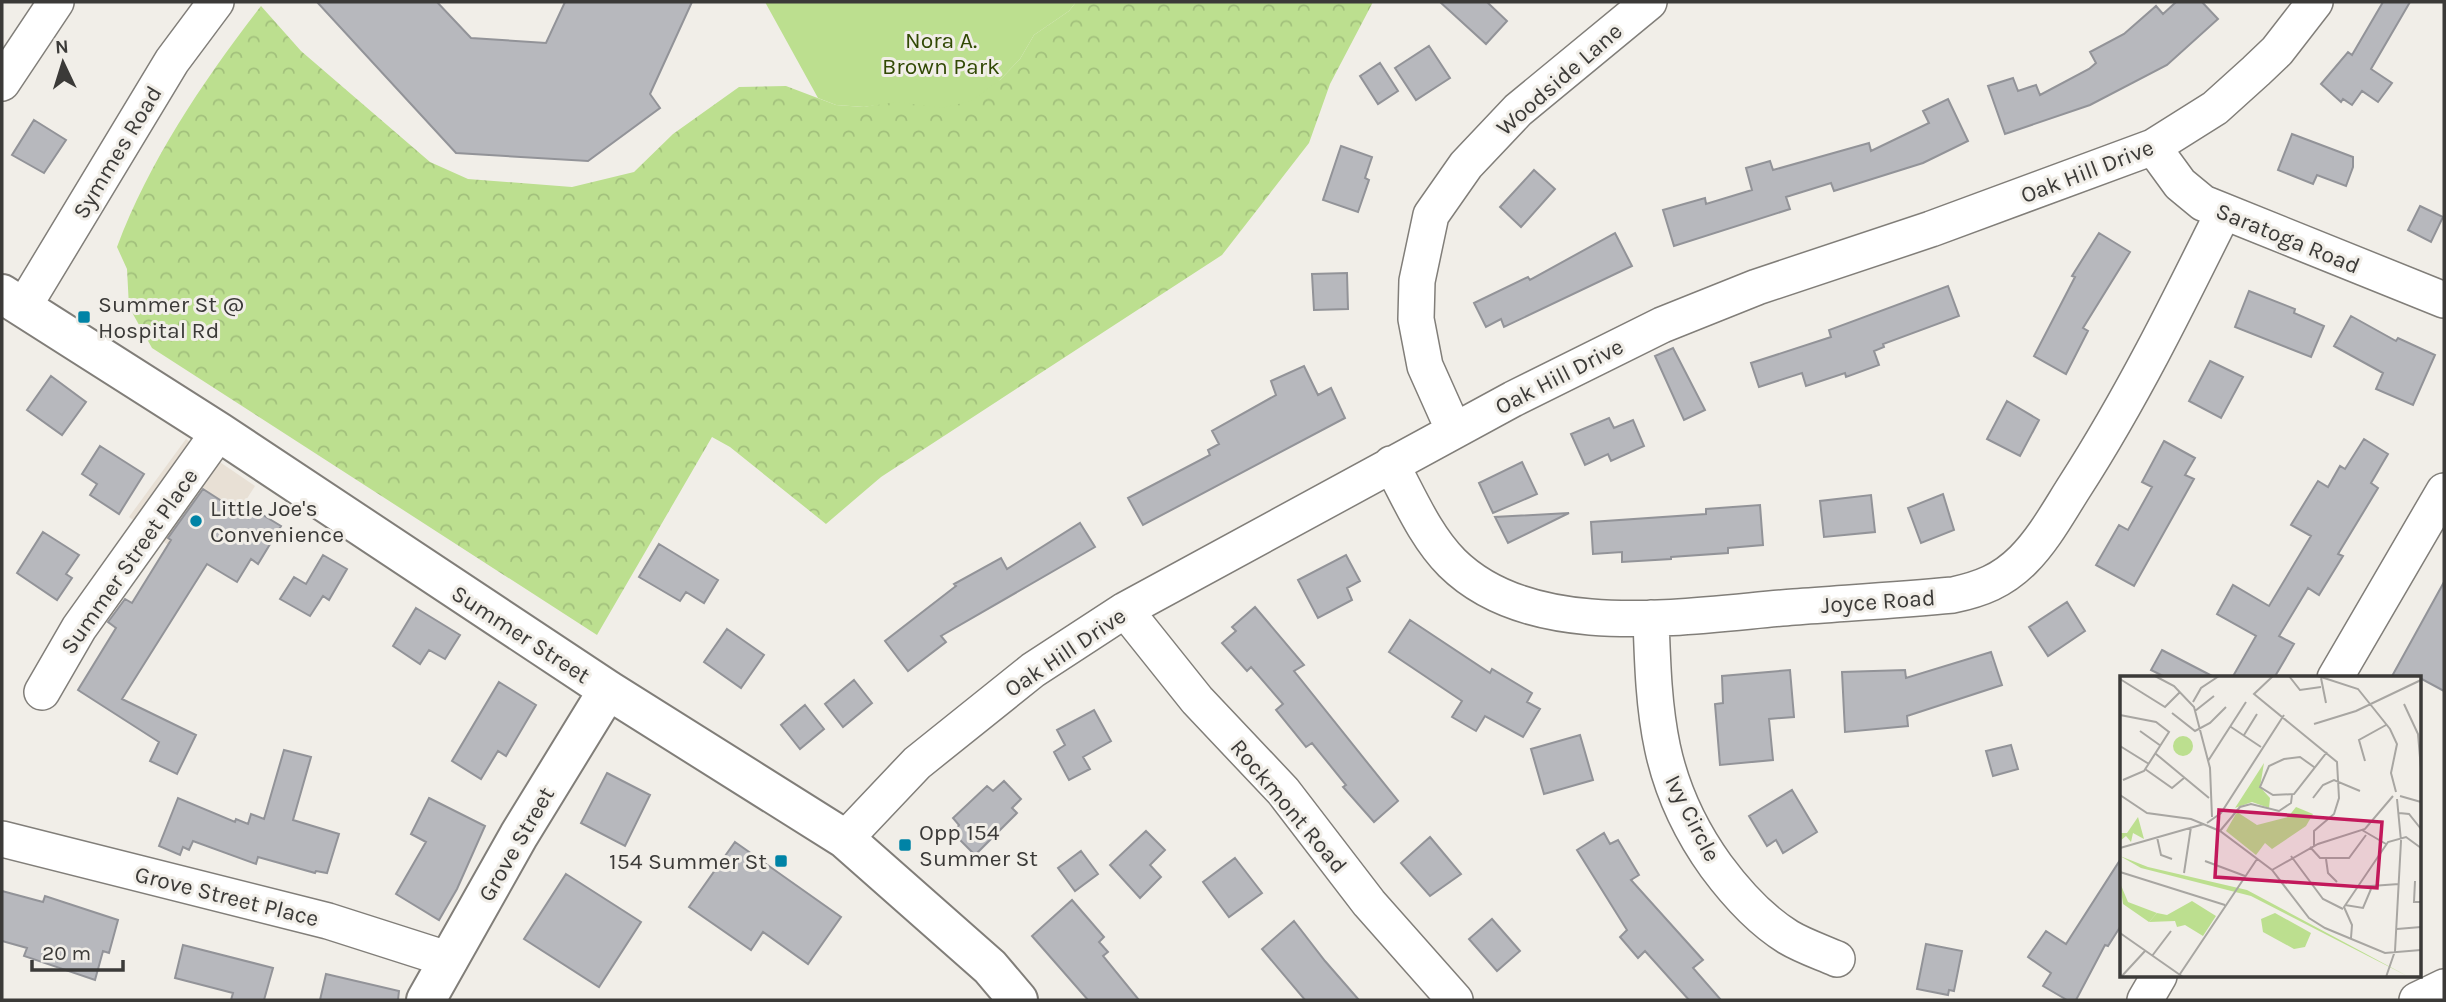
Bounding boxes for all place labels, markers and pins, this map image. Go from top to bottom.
place label: Summer St @ Hospital Rd [98,291,244,344]
marker: Summer St @ Hospital Rd [76,309,92,325]
place label: Little Joe's Convenience [210,495,344,548]
marker: Little Joe's Convenience [188,513,204,529]
place label: Opp 154 Summer St [919,819,1038,872]
marker: Opp 154 Summer St [897,837,913,853]
place label: 154 Summer St [609,848,767,875]
marker: 154 Summer St [773,853,789,869]

